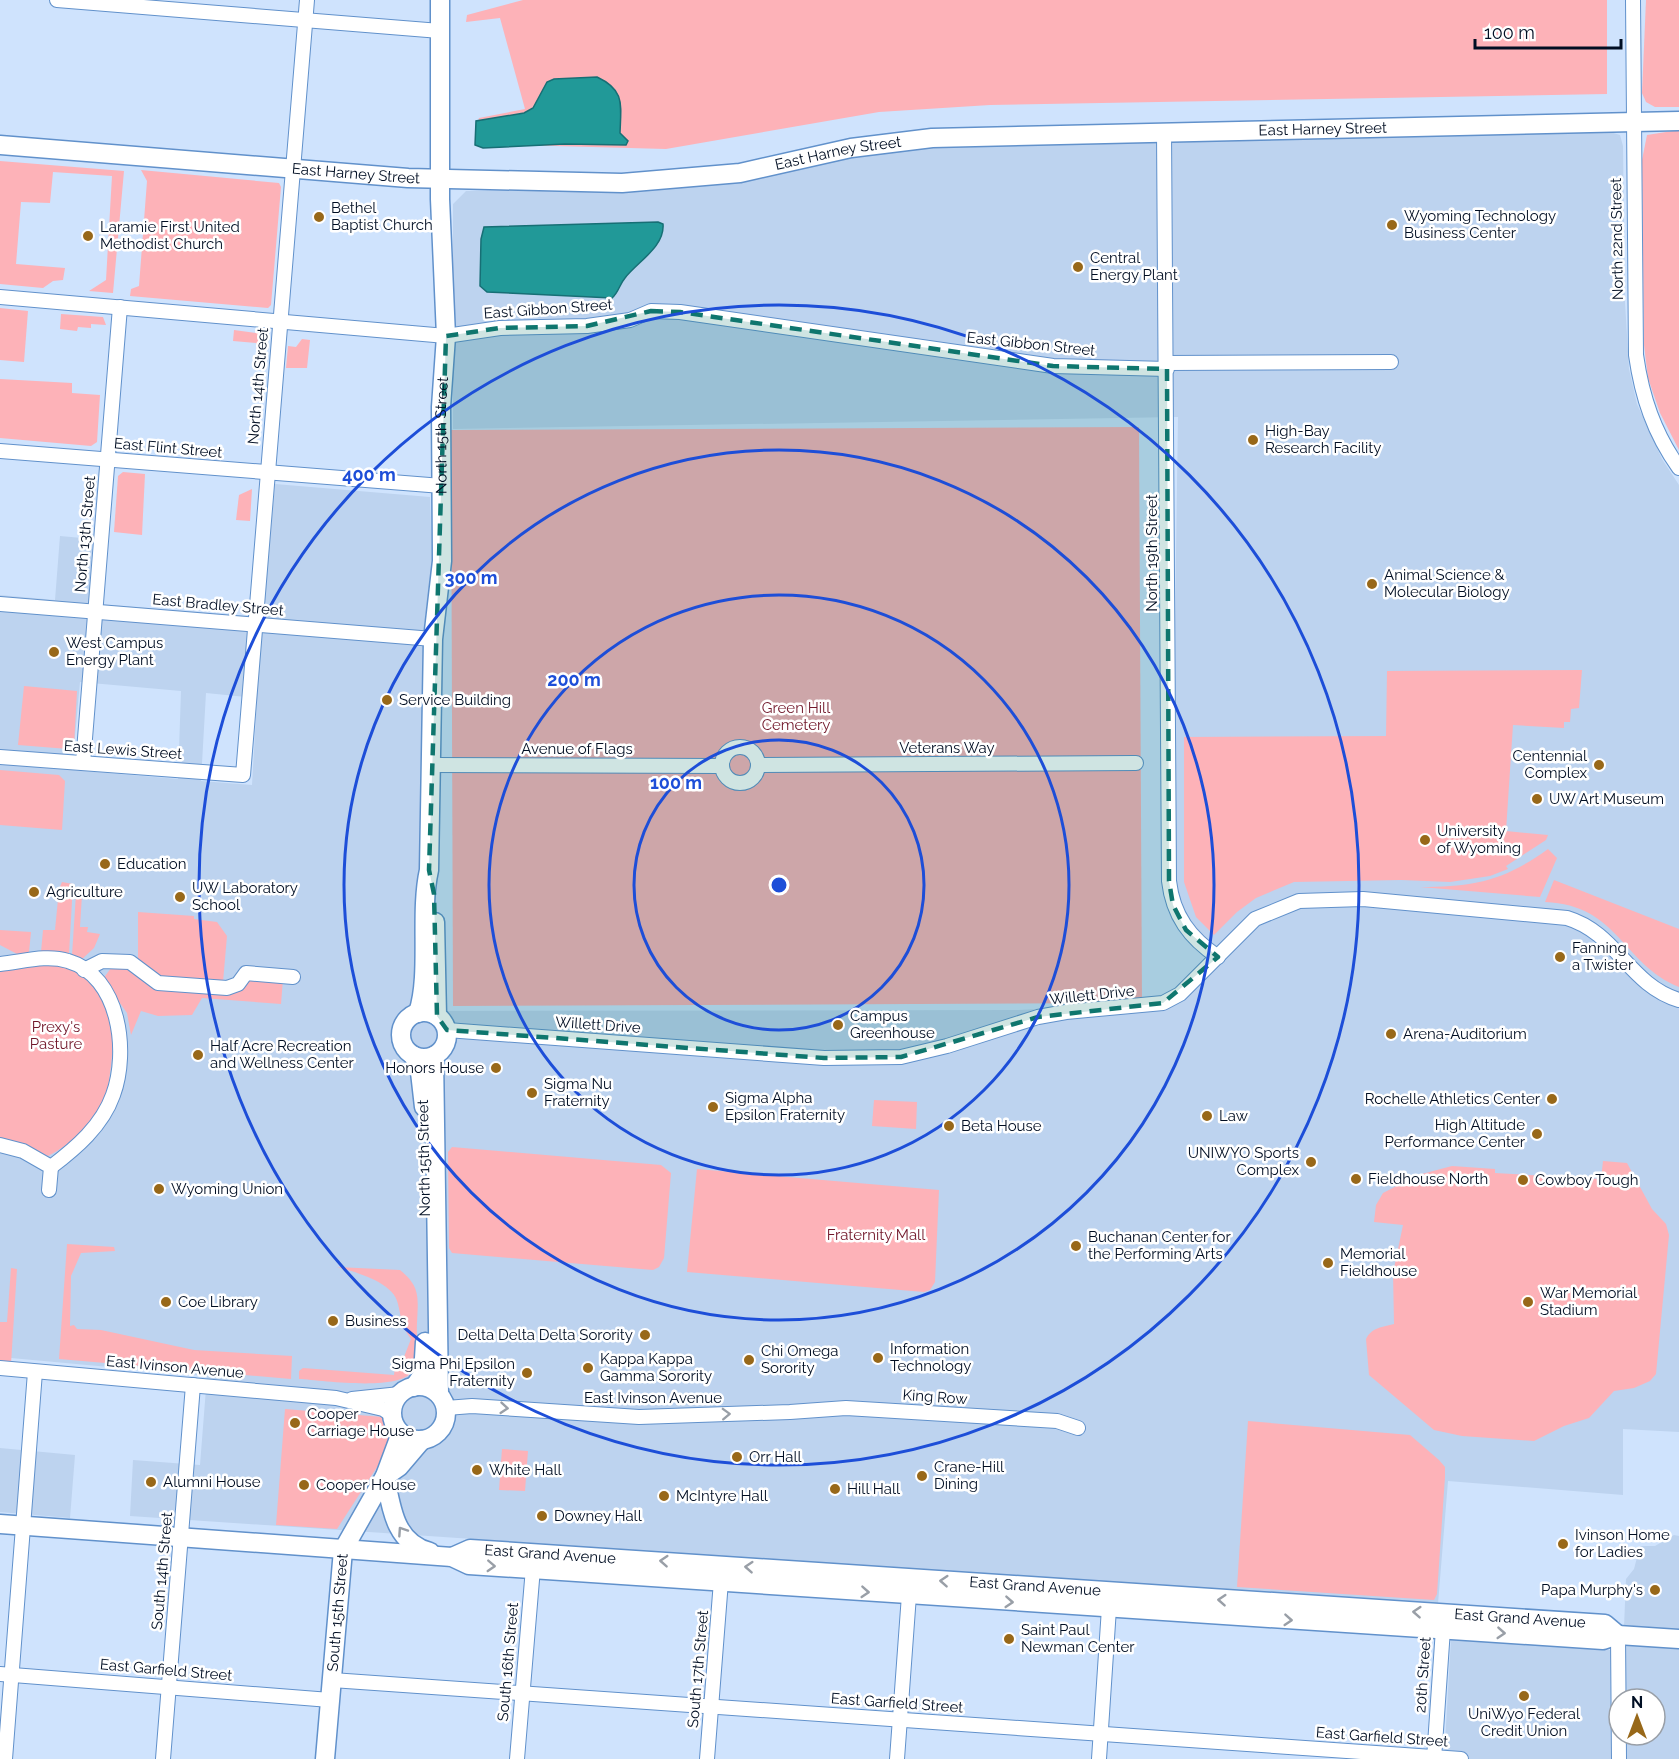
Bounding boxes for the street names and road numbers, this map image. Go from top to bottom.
street label: East Harney Street [1258,119,1387,140]
street label: East Harney Street [773,133,902,174]
street label: East Harney Street [291,160,420,187]
street label: North 22nd Street [1607,178,1627,300]
street label: East Gibbon Street [483,296,613,322]
street label: North 14th Street [244,327,272,445]
street label: East Gibbon Street [966,328,1096,360]
street label: North 15th Street [432,376,452,494]
street label: East Flint Street [113,434,223,462]
street label: North 13th Street [71,475,99,593]
street label: North 19th Street [1143,494,1161,612]
street label: East Bradley Street [152,590,284,620]
street label: East Lewis Street [63,737,183,763]
street label: Veterans Way [899,739,995,757]
street label: Avenue of Flags [521,740,633,758]
street label: Willett Drive [1049,982,1136,1008]
street label: Willett Drive [555,1013,641,1037]
street label: North 15th Street [414,1099,434,1217]
street label: East Ivinson Avenue [105,1352,245,1382]
street label: King Row [902,1386,968,1408]
street label: East Ivinson Avenue [584,1389,722,1407]
street label: South 14th Street [148,1511,176,1631]
street label: East Grand Avenue [484,1541,617,1568]
street label: South 15th Street [324,1553,352,1672]
street label: East Grand Avenue [969,1573,1102,1600]
street label: South 16th Street [494,1602,522,1722]
street label: East Grand Avenue [1454,1605,1587,1632]
street label: South 17th Street [684,1609,712,1729]
street label: 20th Street [1411,1636,1435,1714]
street label: East Garfield Street [99,1655,233,1685]
street label: East Garfield Street [830,1689,964,1717]
street label: East Garfield Street [1315,1723,1449,1751]

